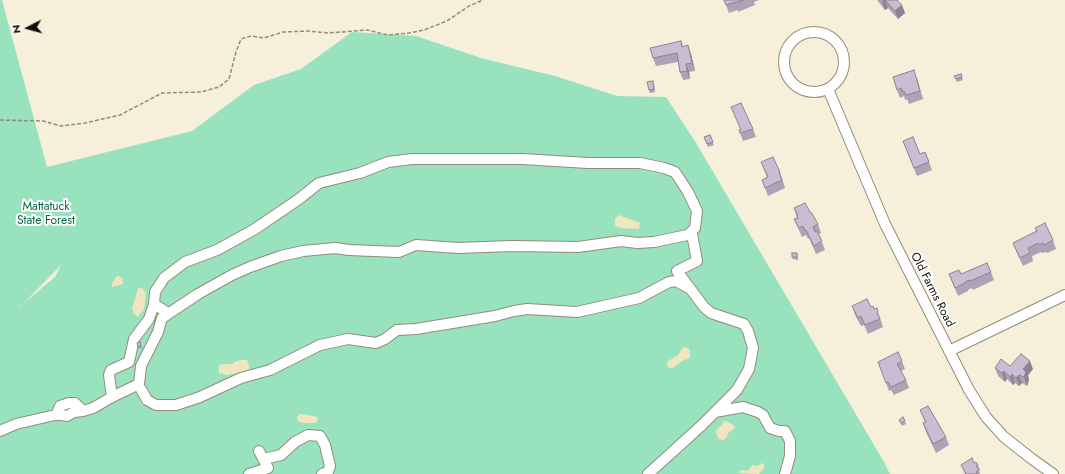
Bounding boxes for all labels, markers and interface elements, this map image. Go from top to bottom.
north arrow [8,8,48,48]
text: N [8,24,24,34]
park label: Mattatuck State Forest [17,200,75,228]
street label: Old Farms Road [907,250,957,330]

